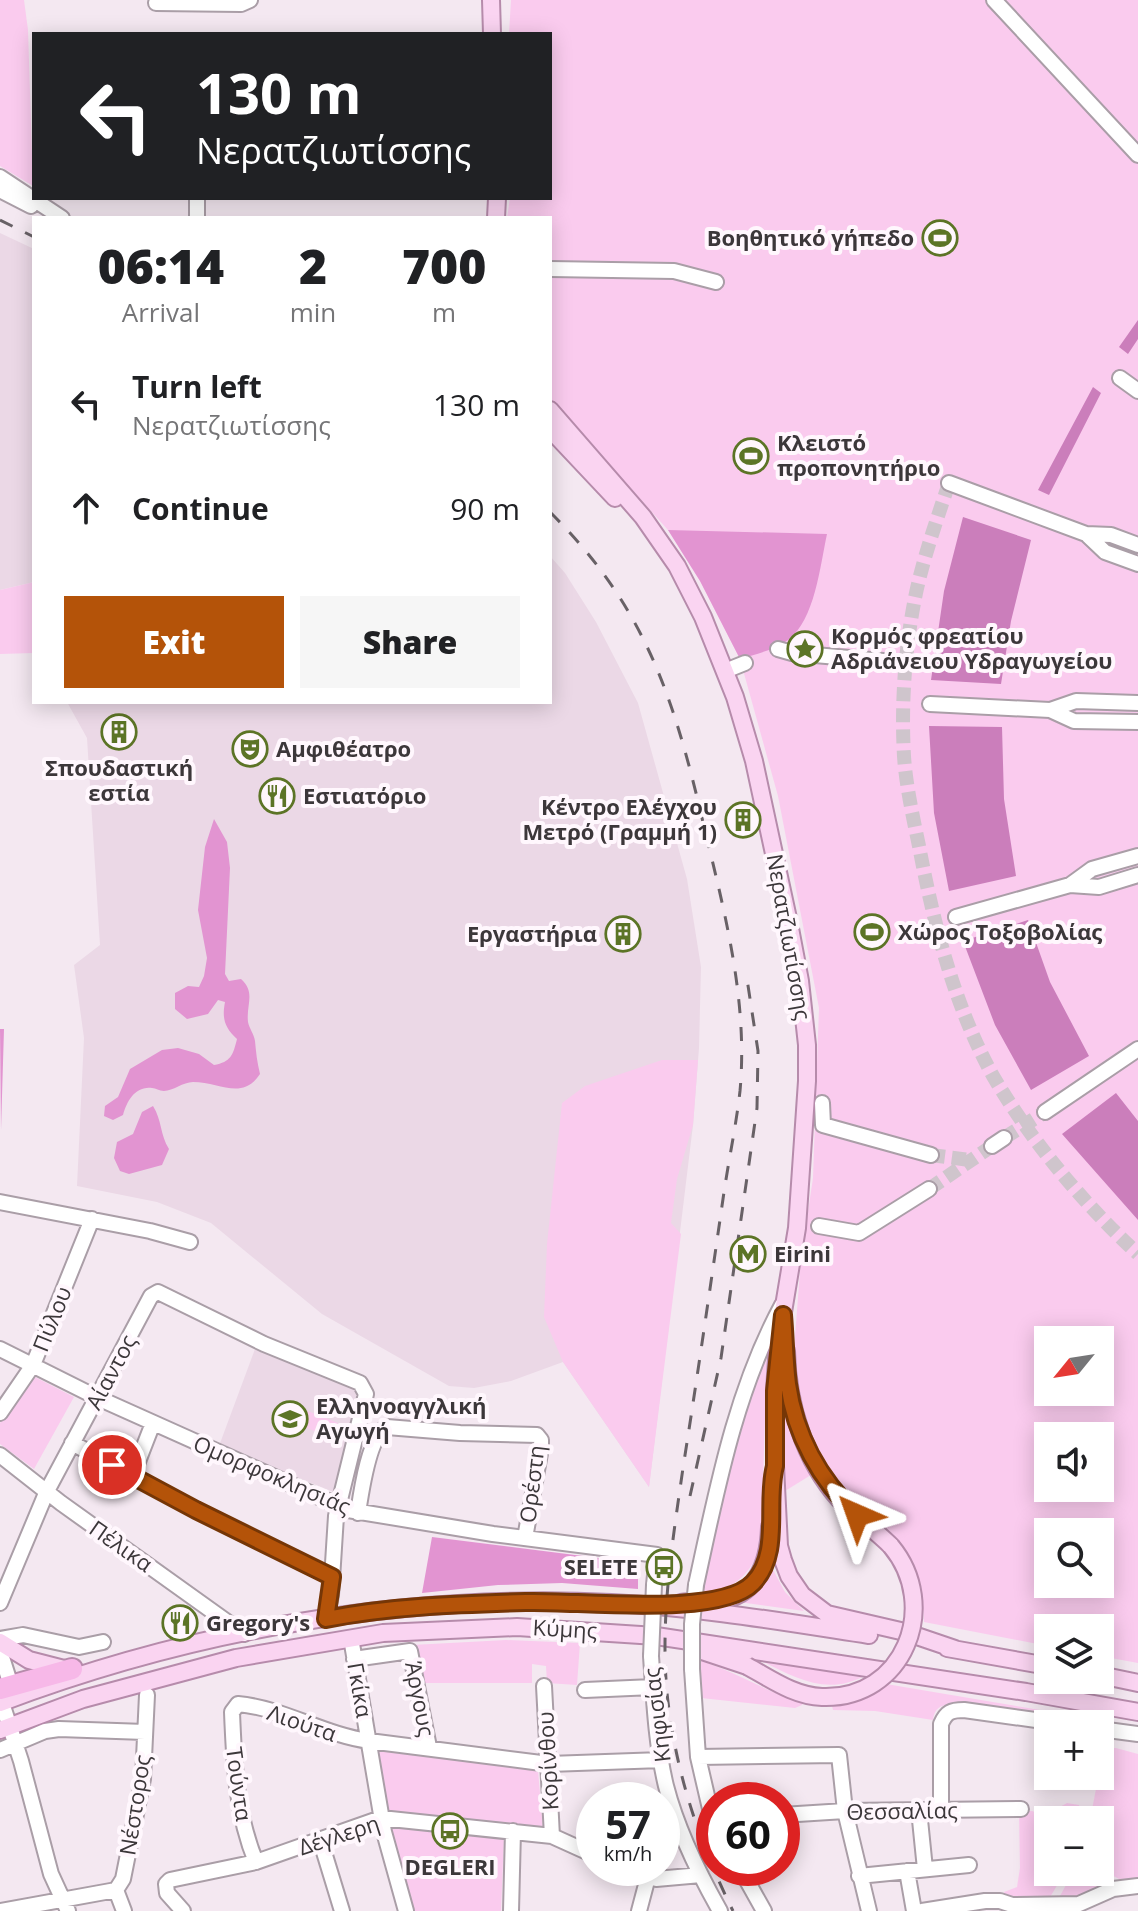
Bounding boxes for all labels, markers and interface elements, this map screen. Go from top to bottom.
text: 130 m [196,54,362,130]
icon: left [64,64,168,168]
text: Νερατζιωτίσσης [196,126,471,175]
sports icon: Βοηθητικό γήπεδο [921,219,959,257]
place label: Βοηθητικό γήπεδο [707,222,914,252]
text: 06:14 [98,233,224,298]
text: 2 [299,233,327,298]
text: 700 [402,233,486,298]
text: Arrival [122,294,200,330]
text: min [290,294,336,330]
text: m [432,294,456,330]
text: Turn left [132,366,262,407]
icon: left [64,382,108,426]
text: 130 m [433,384,520,425]
text: Νερατζιωτίσσης [132,407,331,443]
place label: Κλειστό προπονητήριο [777,427,940,482]
sports icon: Κλειστό προπονητήριο [732,437,770,475]
icon: ahead [64,486,108,530]
text: Continue [132,488,269,529]
text: 90 m [450,488,520,529]
button: Exit [64,596,284,688]
button: Share [300,596,520,688]
place label: Κορμός φρεατίου Αδριάνειου Υδραγωγείου [831,620,1113,675]
place icon: Κορμός φρεατίου Αδριάνειου Υδραγωγείου [786,630,824,668]
building icon: Σπουδαστική εστία [100,713,138,751]
theatre icon: Αμφιθέατρο [231,730,269,768]
place label: Αμφιθέατρο [276,733,411,763]
place label: Σπουδαστική εστία [45,752,193,807]
restaurant icon: Εστιατόριο [258,777,296,815]
place label: Εστιατόριο [303,780,426,810]
place label: Κέντρο Ελέγχου Μετρό (Γραμμή 1) [522,791,717,846]
building icon: Κέντρο Ελέγχου Μετρό (Γραμμή 1) [724,801,762,839]
street label: Νερατζιωτίσσης [761,851,819,1023]
sports icon: Χώρος Τοξοβολίας [853,913,891,951]
building icon: Εργαστήρια [604,915,642,953]
place label: Χώρος Τοξοβολίας [898,916,1102,946]
place label: Εργαστήρια [467,918,597,948]
metro station icon: Eirini [729,1235,767,1273]
place label: Eirini [774,1238,831,1268]
street label: Πύλου [24,1282,78,1356]
north arrow [1034,1326,1114,1406]
map controls [1034,1326,1114,1886]
street label: Αίαντος [78,1328,143,1414]
place label: Ελληνοαγγλική Αγωγή [316,1390,486,1445]
school or university icon: Ελληνοαγγλική Αγωγή [271,1400,309,1438]
button: sound [1034,1422,1114,1502]
street label: Ομορφοκλησιάς [189,1427,356,1521]
pin [78,1431,146,1499]
icon: arrive [90,1443,134,1487]
street label: Ορέστη [511,1443,551,1525]
position arrow [815,1473,899,1557]
street label: Πέλικα [84,1513,160,1578]
button: search [1034,1518,1114,1598]
bus stop icon: SELETE [645,1548,683,1586]
place label: SELETE [564,1551,638,1581]
restaurant icon: Gregory's [161,1604,199,1642]
place label: Gregory's [206,1607,310,1637]
street label: Κύμης [532,1611,598,1645]
button: layers [1034,1614,1114,1694]
street label: Άργους [399,1659,443,1739]
street label: Γκίκα [341,1660,381,1720]
street label: Κηφισίας [635,1666,677,1764]
street label: Λιούτα [264,1696,341,1748]
button: + [1034,1710,1114,1790]
street label: Κορίνθου [529,1711,565,1811]
street label: Τούντα [220,1745,260,1823]
street label: Νέστορος [111,1752,157,1857]
speed limit sign: 60 [696,1782,800,1886]
street label: Θεσσαλίας [846,1794,958,1826]
text: 57 [605,1796,651,1851]
button: − [1034,1806,1114,1886]
street label: Δέγλερη [294,1807,383,1861]
bus stop icon: DEGLERI [431,1812,469,1850]
text: km/h [604,1840,652,1867]
place label: DEGLERI [404,1851,496,1881]

